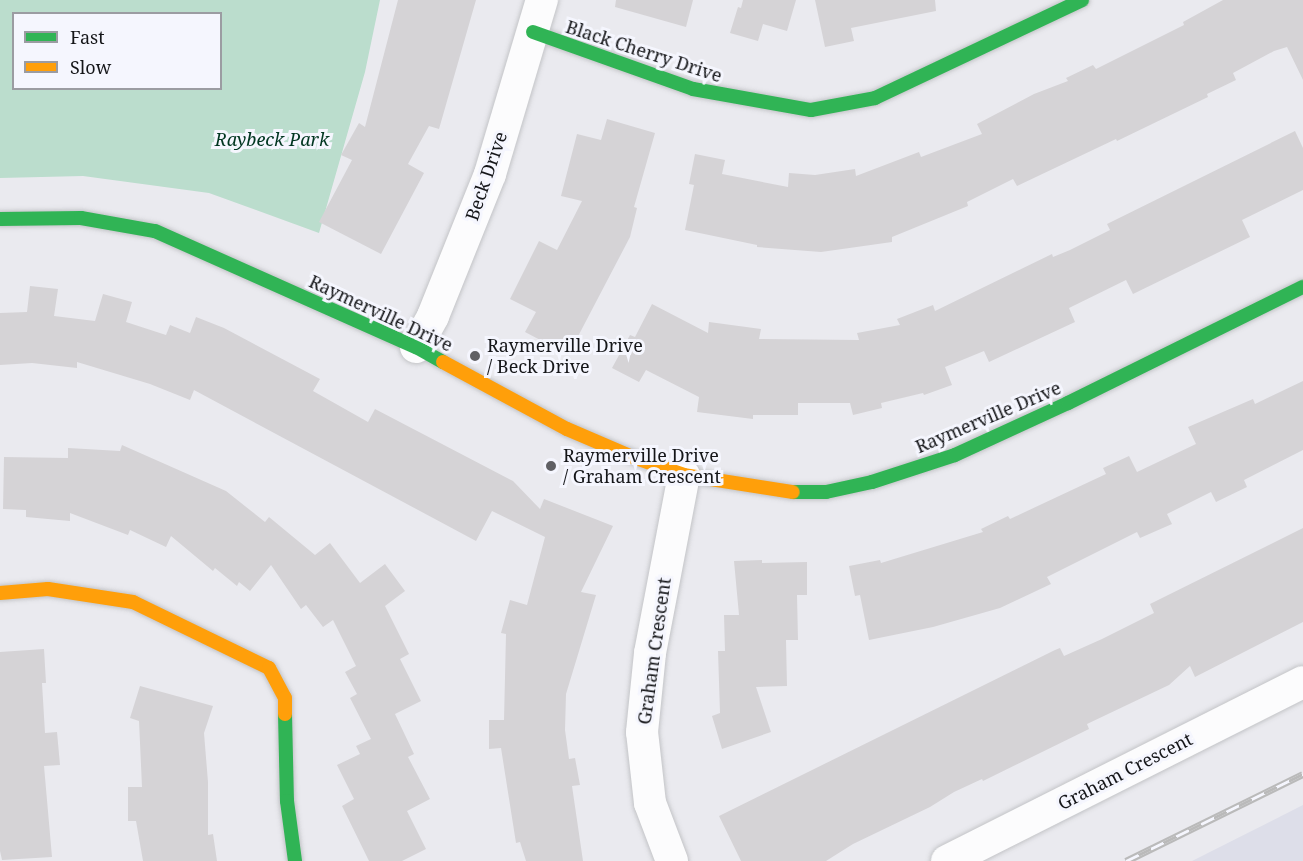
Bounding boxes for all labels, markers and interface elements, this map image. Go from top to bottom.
legend [12,12,222,90]
street label: Black Cherry Drive [563,16,725,86]
text: Fast [70,25,105,49]
text: Slow [70,55,111,79]
park label: Raybeck Park [215,128,329,150]
street label: Beck Drive [461,129,511,223]
street label: Raymerville Drive [306,270,456,356]
place label: Raymerville Drive / Beck Drive [487,335,643,378]
marker: Raymerville Drive / Beck Drive [468,349,482,363]
street label: Raymerville Drive [912,377,1064,457]
place label: Raymerville Drive / Graham Crescent [563,445,721,488]
marker: Raymerville Drive / Graham Crescent [544,459,558,473]
street label: Graham Crescent [633,576,675,726]
street label: Graham Crescent [1054,728,1196,814]

